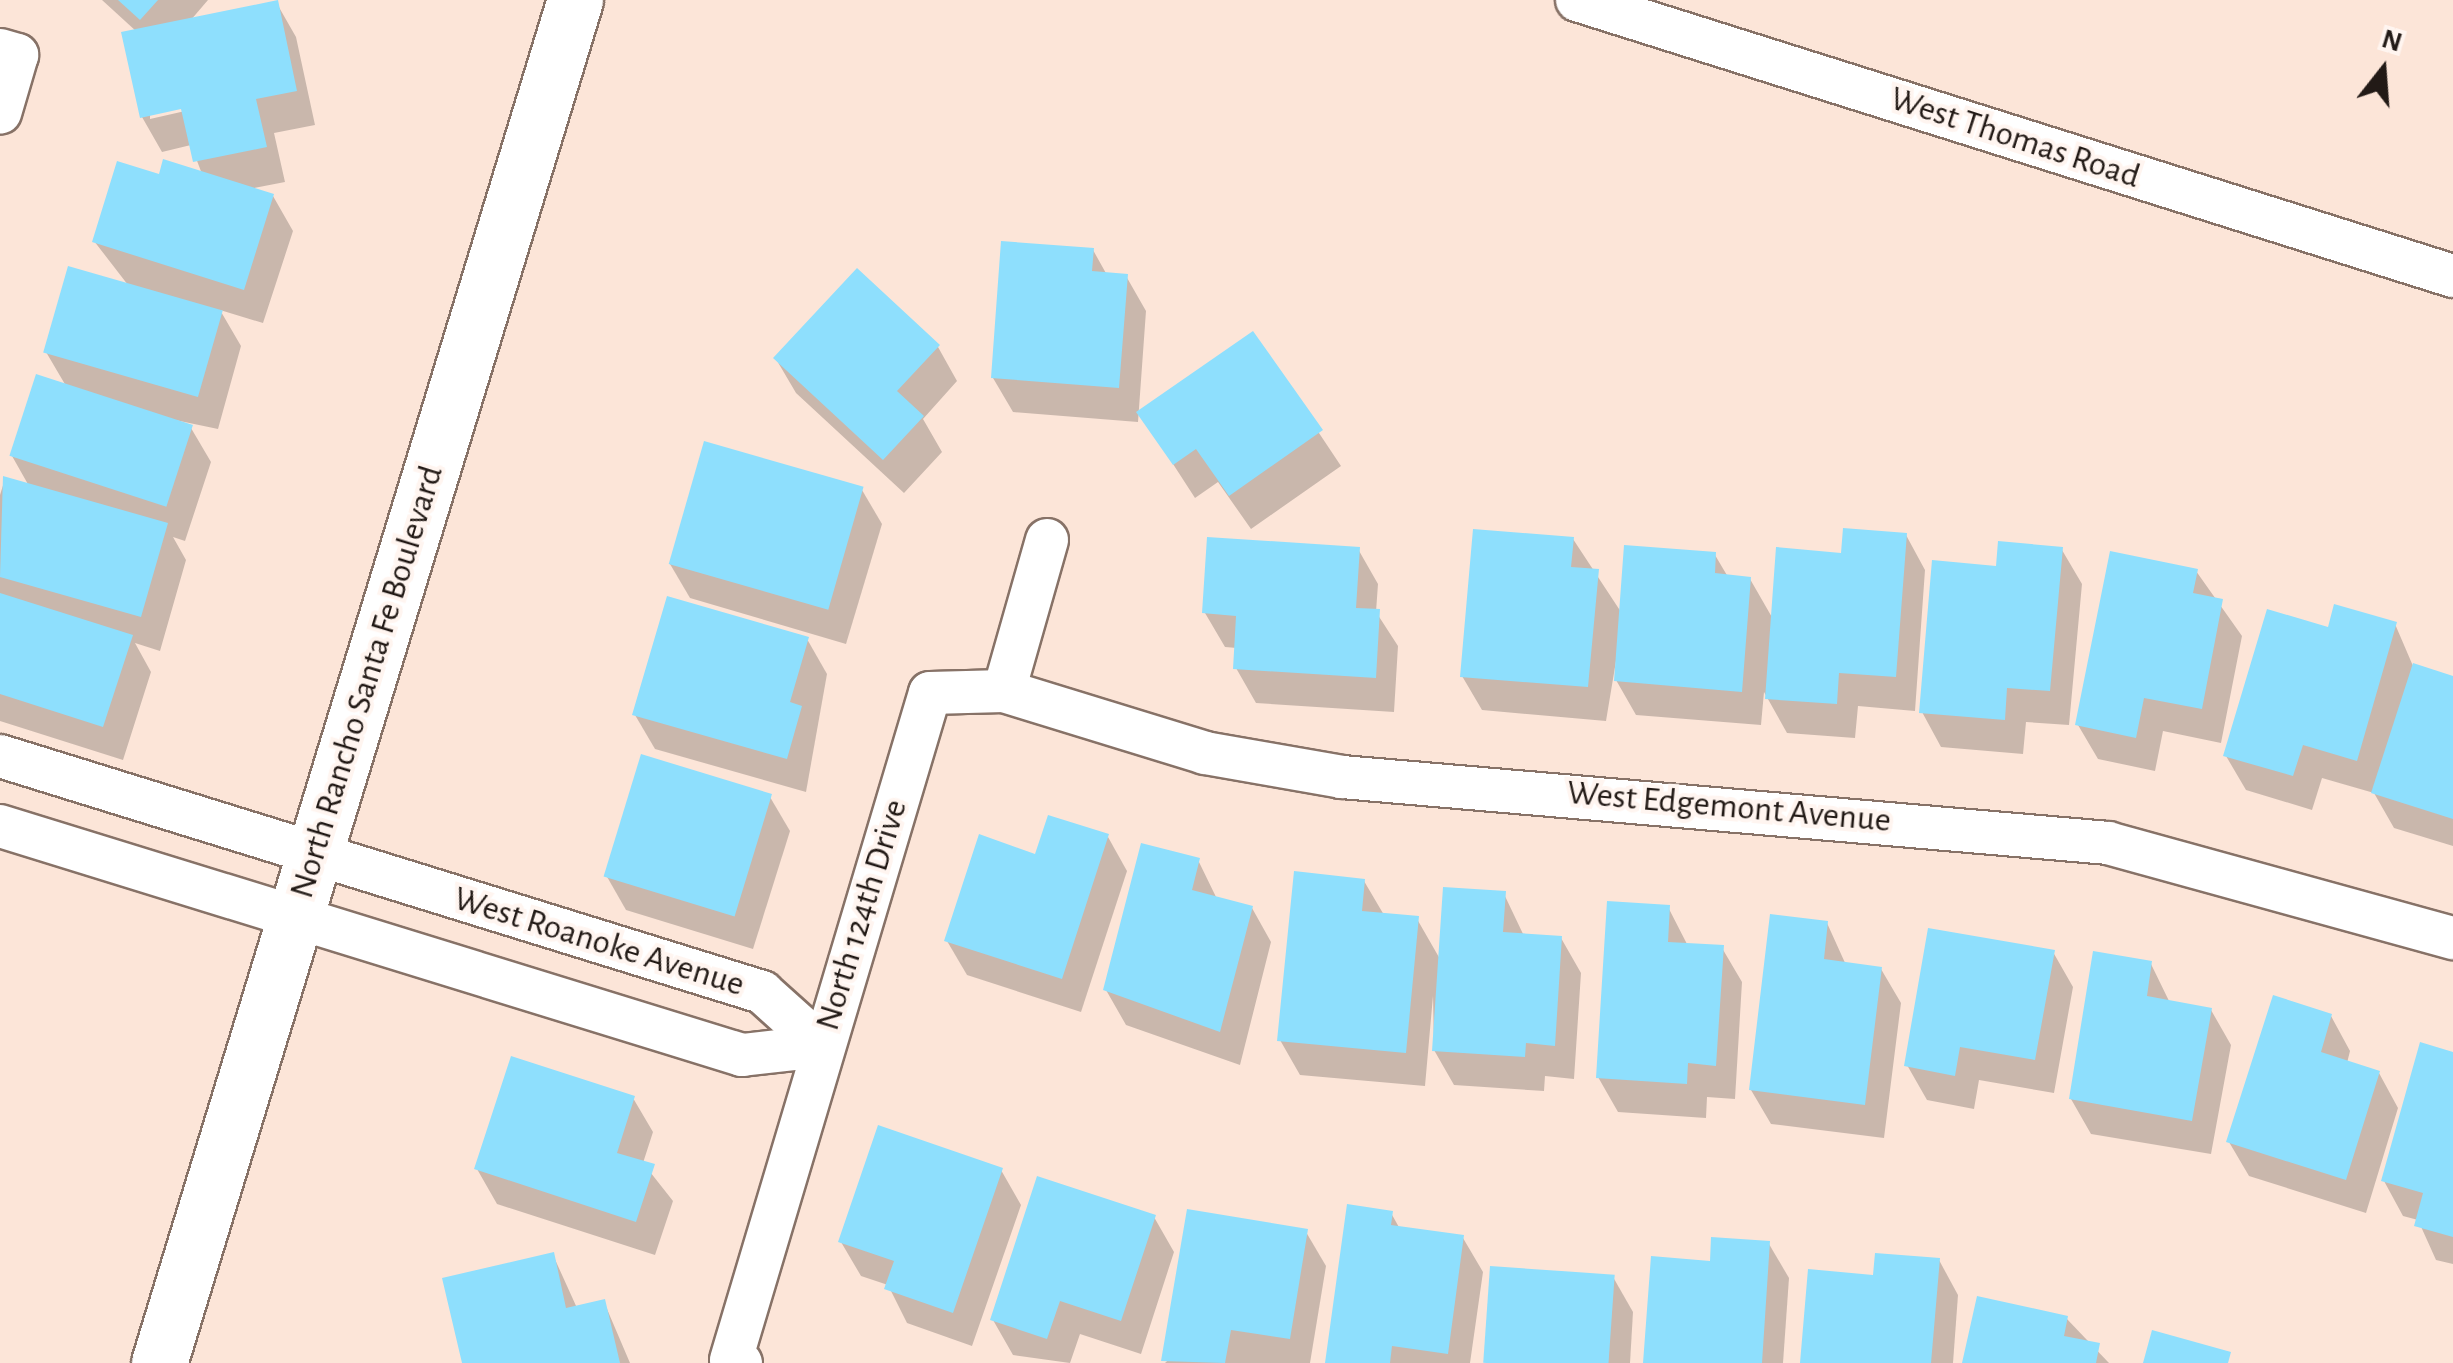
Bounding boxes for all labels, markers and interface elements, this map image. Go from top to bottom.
north arrow [2333,20,2433,120]
text: N [2378,25,2405,58]
street label: West Thomas Road [1885,78,2145,198]
street label: North Rancho Santa Fe Boulevard [281,461,453,903]
street label: West Edgemont Avenue [1565,772,1893,842]
street label: North 124th Drive [807,794,917,1036]
street label: West Roanoke Avenue [449,878,749,1006]

